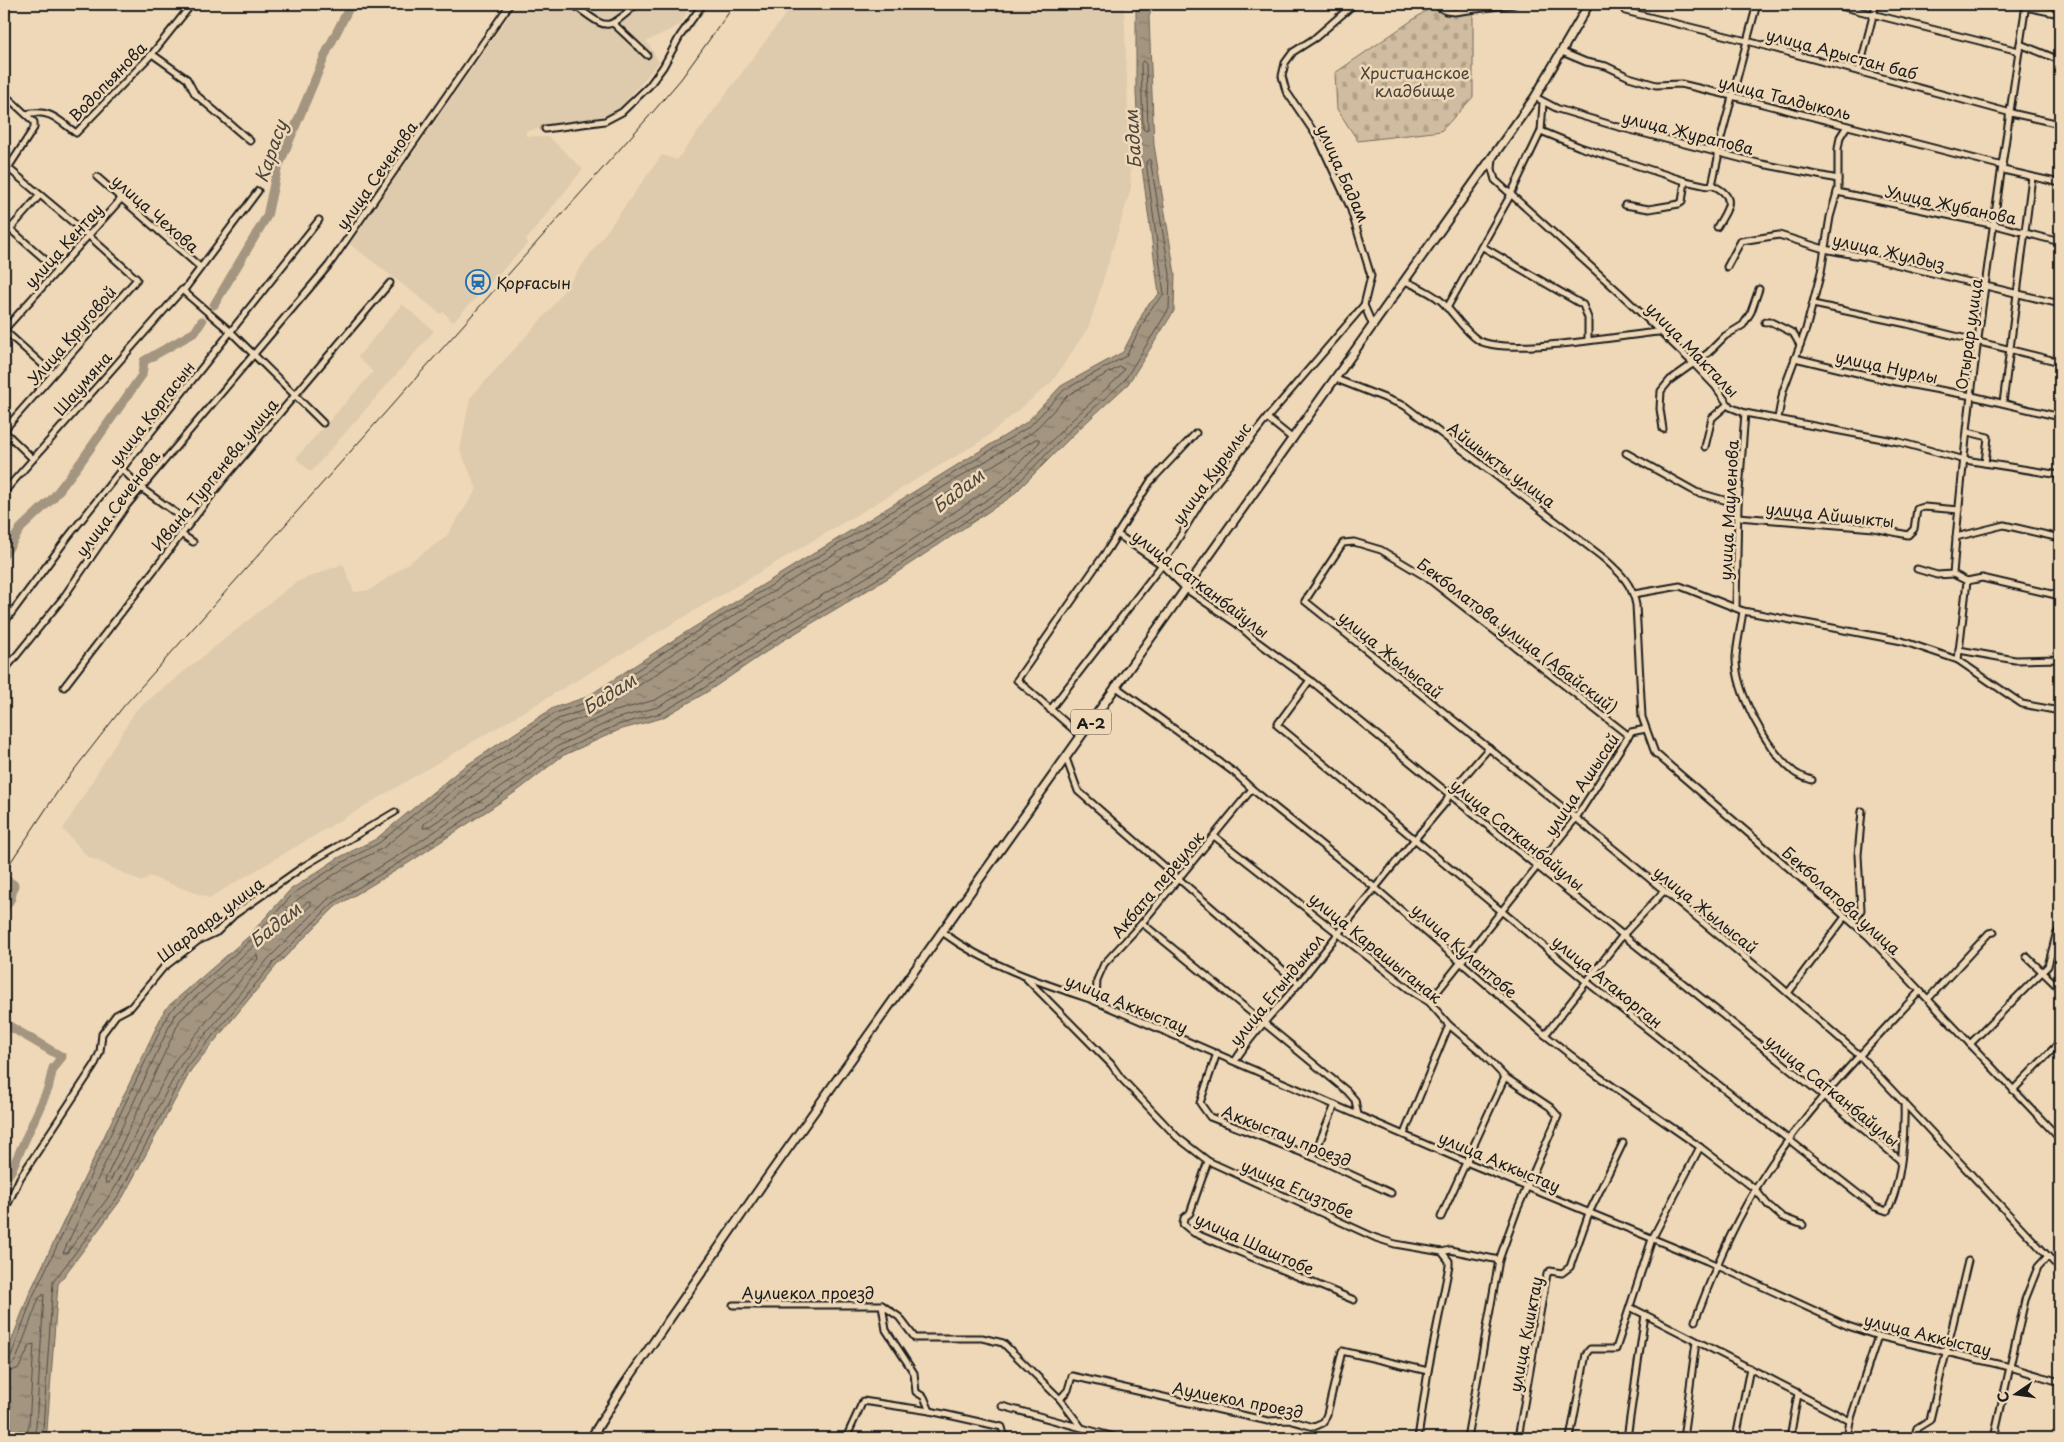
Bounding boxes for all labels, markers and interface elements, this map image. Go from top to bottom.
street label: улица Арыстан баб [1764,21,1921,85]
street label: Водопьянова [63,36,151,126]
park label: Христианское кладбище [1360,60,1470,102]
street label: улица Талдыколь [1716,69,1854,125]
street label: улица Журапова [1619,104,1757,160]
water label: Бадам [1116,108,1148,169]
water label: Карасу [247,115,294,186]
street label: улица Сеченова [330,116,422,234]
street label: улица Бадам [1312,120,1376,226]
street label: улица Чехова [107,168,205,258]
street label: Улица Жубанова [1883,178,2019,230]
street label: улица Кентау [18,197,108,293]
street label: улица Жулдыз [1830,226,1948,276]
station icon: Қорғасын [465,269,491,295]
place label: Қорғасын [496,270,571,294]
street label: Отырар улица [1948,277,1988,391]
street label: Улица Круговой [21,280,121,390]
street label: улица Макталы [1641,296,1745,402]
street label: улица Нурлы [1834,343,1940,389]
street label: Шаумяна [47,345,117,421]
street label: улица Коргасын [102,356,200,470]
street label: Ивана Тургенева улица [145,393,283,555]
street label: Айшыкты улица [1443,415,1561,513]
street label: улица Курылыс [1166,417,1256,529]
street label: улица Мауленова [1712,439,1744,581]
street label: улица Сеченова [69,445,165,561]
water label: Бадам [926,461,990,519]
street label: улица Айшыкты [1764,495,1896,533]
street label: улица Сатканбайулы [1127,523,1275,643]
street label: Бекболатова улица (Абайский) [1413,552,1623,718]
street label: улица Жылысай [1334,604,1448,704]
water label: Бадам [577,666,641,720]
road number: A-2 [1071,710,1111,734]
street label: улица Ашысай [1538,728,1624,840]
street label: улица Сатканбайулы [1446,772,1590,896]
street label: Акбата переулок [1105,825,1209,943]
street label: Бекболатова улица [1777,840,1907,960]
street label: улица Жылысай [1649,859,1763,959]
street label: Шардара улица [152,871,268,967]
street label: улица Карашыганак [1304,886,1448,1009]
water label: Бадам [243,895,307,953]
street label: улица Кулантобе [1407,897,1524,1003]
street label: улица Егындыкол [1223,928,1329,1050]
street label: улица Атакорган [1547,929,1669,1033]
street label: улица Аккыстау [1062,967,1192,1039]
street label: улица Сатканбайулы [1761,1028,1905,1152]
street label: Аккыстау проезд [1219,1098,1355,1172]
street label: улица Аккыстау [1435,1124,1565,1198]
street label: улица Егизтобе [1238,1152,1359,1224]
street label: улица Шаштобе [1191,1206,1319,1280]
street label: улица Кииктау [1502,1274,1548,1394]
street label: Аулиекол проезд [742,1280,874,1304]
street label: улица Аккыстау [1862,1307,1994,1361]
north arrow [1992,1370,2042,1420]
street label: Аулиекол проезд [1171,1375,1305,1423]
text: С [1991,1390,2014,1405]

